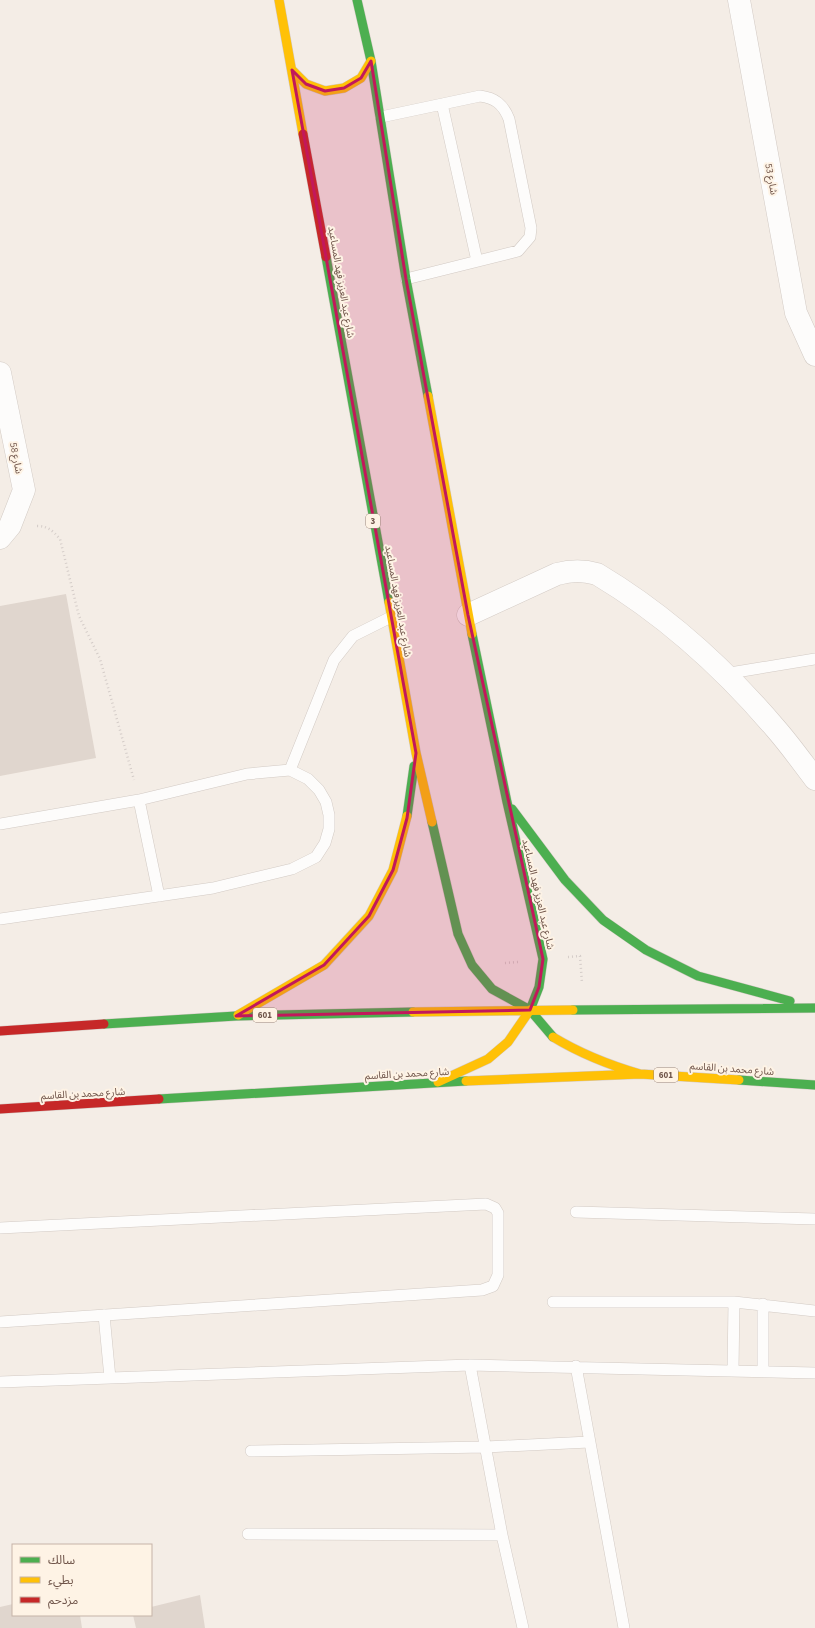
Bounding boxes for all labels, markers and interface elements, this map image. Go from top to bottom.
street label: شارع 53 [761,162,781,196]
street label: شارع عبد العزيز فهد المساعيد [324,225,358,339]
street label: شارع 58 [6,441,26,475]
road number: 3 [366,514,380,528]
street label: شارع عبد العزيز فهد المساعيد [381,544,415,658]
street label: شارع عبد العزيز فهد المساعيد [518,838,558,951]
road number: 601 [253,1008,277,1022]
street label: شارع محمد بن القاسم [689,1059,775,1079]
street label: شارع محمد بن القاسم [364,1065,450,1083]
road number: 601 [654,1068,678,1082]
street label: شارع محمد بن القاسم [40,1085,126,1103]
legend [12,1544,152,1616]
text: سالك [48,1552,75,1569]
text: بطيء [48,1572,74,1590]
text: مزدحم [48,1592,78,1609]

